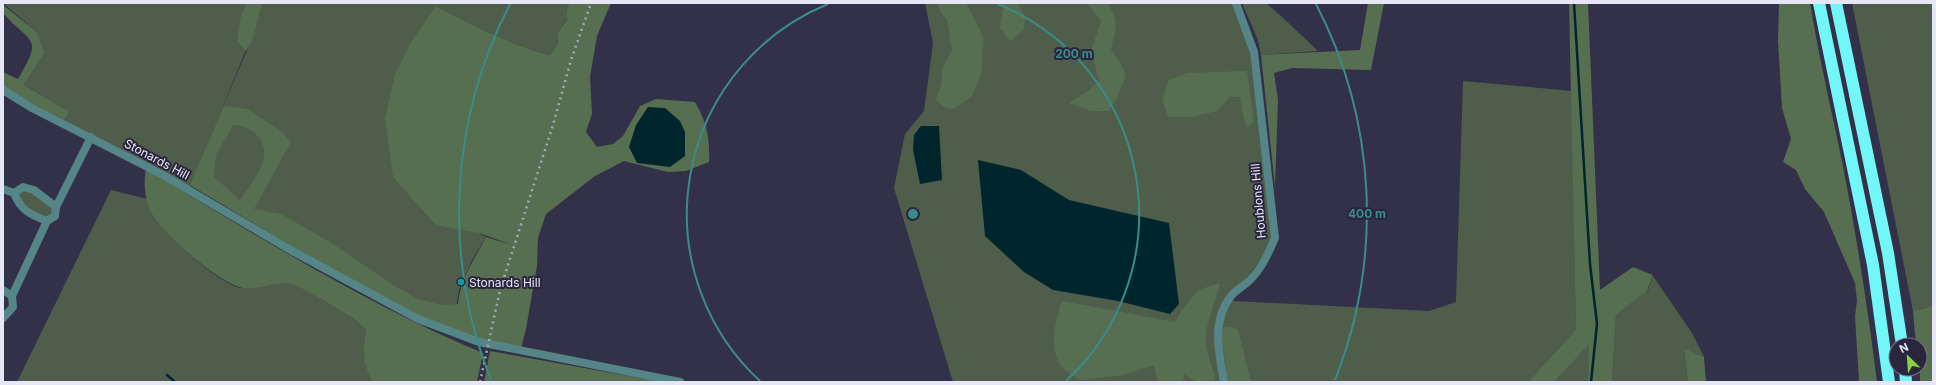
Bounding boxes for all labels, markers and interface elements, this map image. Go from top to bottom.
text: 200 m [1055,46,1093,61]
street label: Stonards Hill [122,136,192,182]
street label: Houblons Hill [1247,163,1269,239]
text: 400 m [1348,206,1386,221]
centre of rings [906,207,920,221]
place label: Stonards Hill [469,275,541,290]
marker: Stonards Hill [456,277,466,287]
north arrow [1888,337,1928,377]
text: N [1897,340,1911,356]

